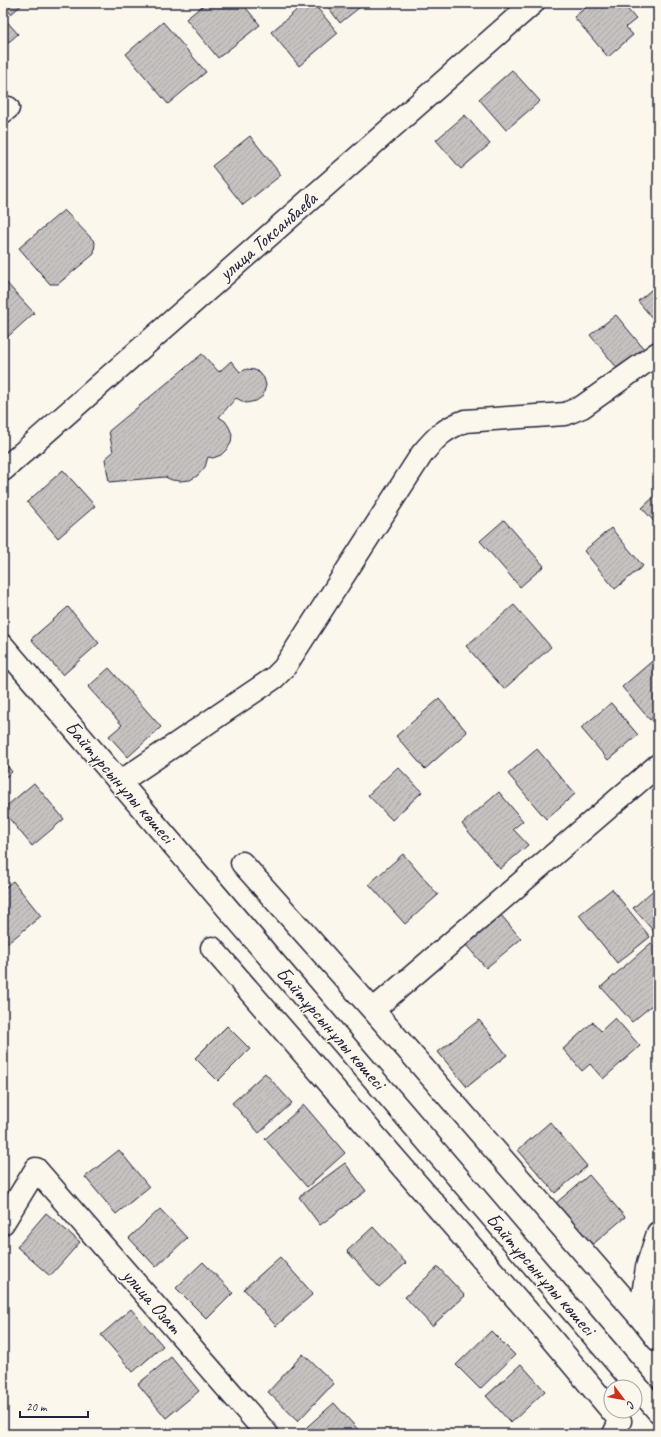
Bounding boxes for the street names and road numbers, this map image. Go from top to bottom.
street label: улица Токсанбаева [213,185,324,286]
street label: Байтұрсынұлы көшесі [60,715,182,850]
street label: Байтұрсынұлы көшесі [271,961,393,1096]
street label: Байтұрсынұлы көшесі [481,1207,603,1342]
street label: улица Озат [116,1263,188,1340]

